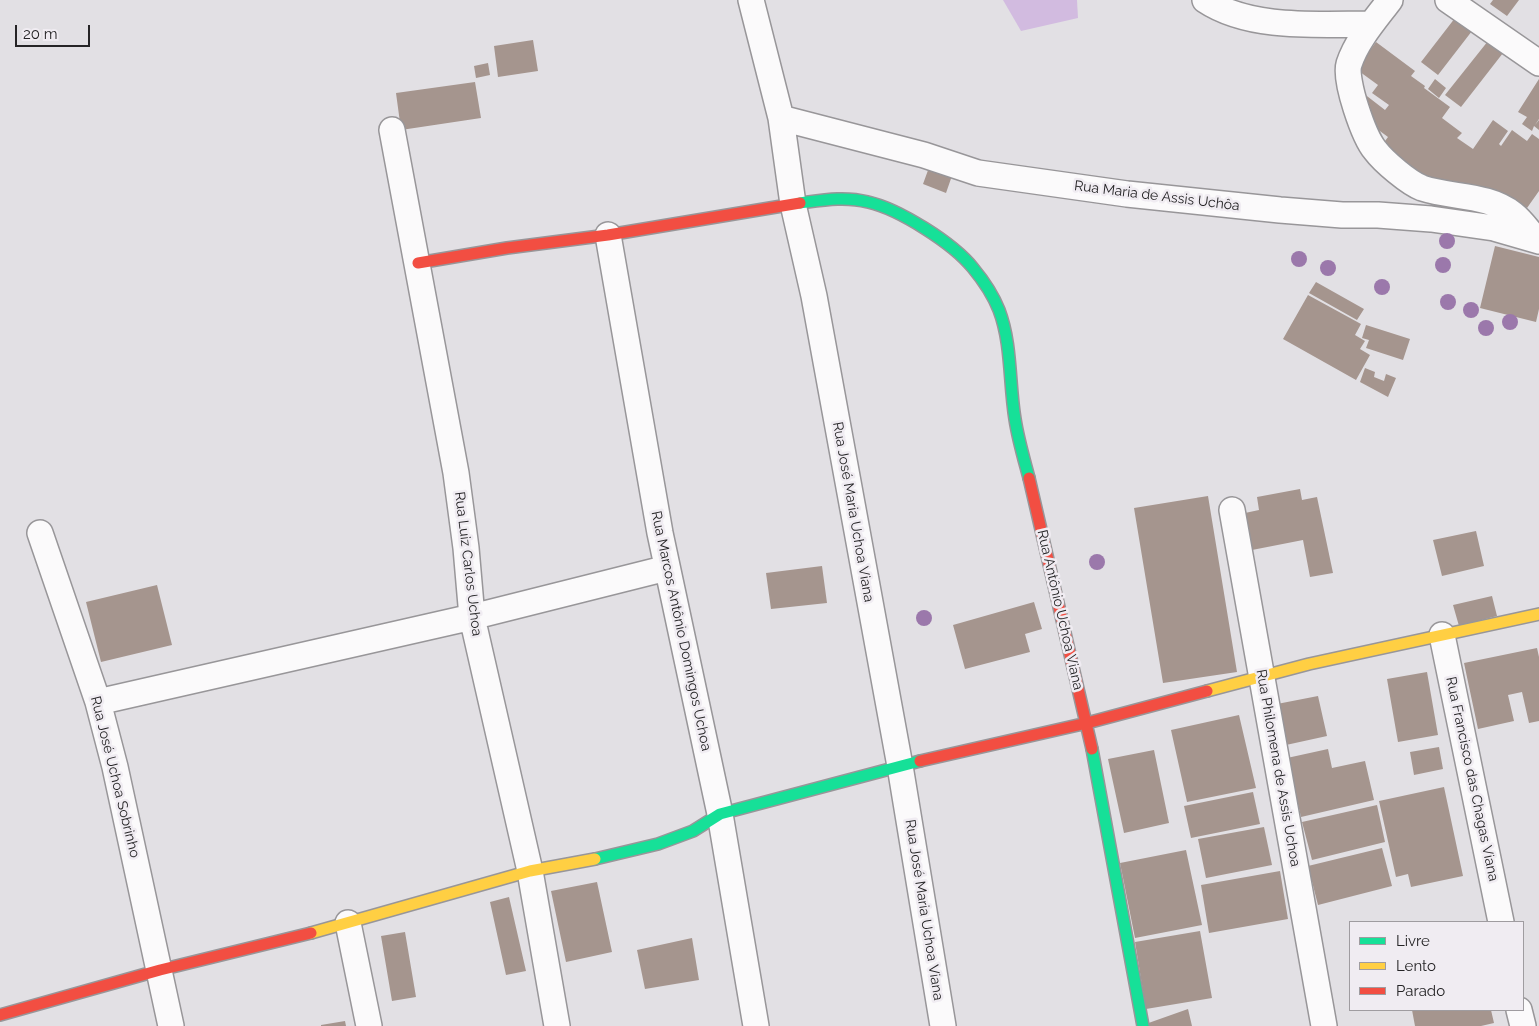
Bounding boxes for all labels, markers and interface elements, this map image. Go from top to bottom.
scale bar [18,15,92,47]
text: 20 m [23,25,58,43]
street label: Rua Maria de Assis Uchôa [1073,178,1241,214]
street label: Rua José Maria Uchoa Viana [829,421,877,603]
street label: Rua Luiz Carlos Uchoa [451,491,485,637]
street label: Rua Marcos Antônio Domingos Uchoa [647,509,715,753]
street label: Rua Antônio Uchoa Viana [1033,528,1087,692]
street label: Rua Philomena de Assis Uchoa [1252,668,1304,868]
street label: Rua Francisco das Chagas Viana [1442,675,1502,883]
street label: Rua José Uchoa Sobrinho [87,694,143,860]
street label: Rua José Maria Uchoa Viana [901,818,947,1002]
legend [1349,921,1524,1011]
text: Livre [1396,932,1430,950]
text: Lento [1396,957,1436,975]
text: Parado [1396,982,1445,1000]

